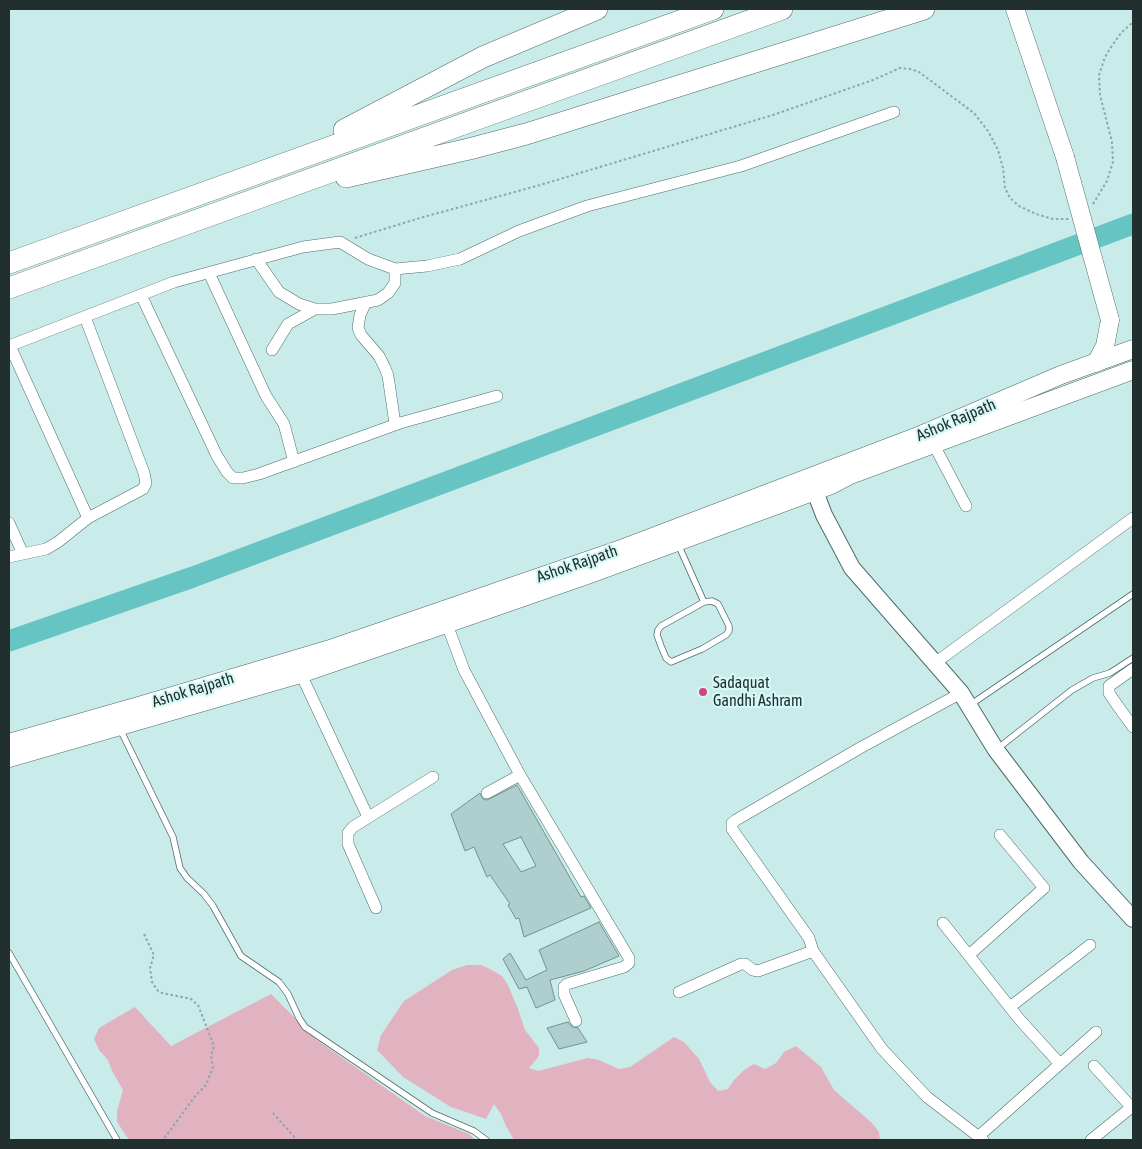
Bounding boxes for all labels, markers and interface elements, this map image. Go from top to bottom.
street label: Ashok Rajpath [913,395,999,445]
street label: Ashok Rajpath [534,541,620,587]
street label: Ashok Rajpath [150,668,236,712]
place label: Sadaquat Gandhi Ashram [713,673,803,711]
marker: Sadaquat Gandhi Ashram [697,686,709,698]

